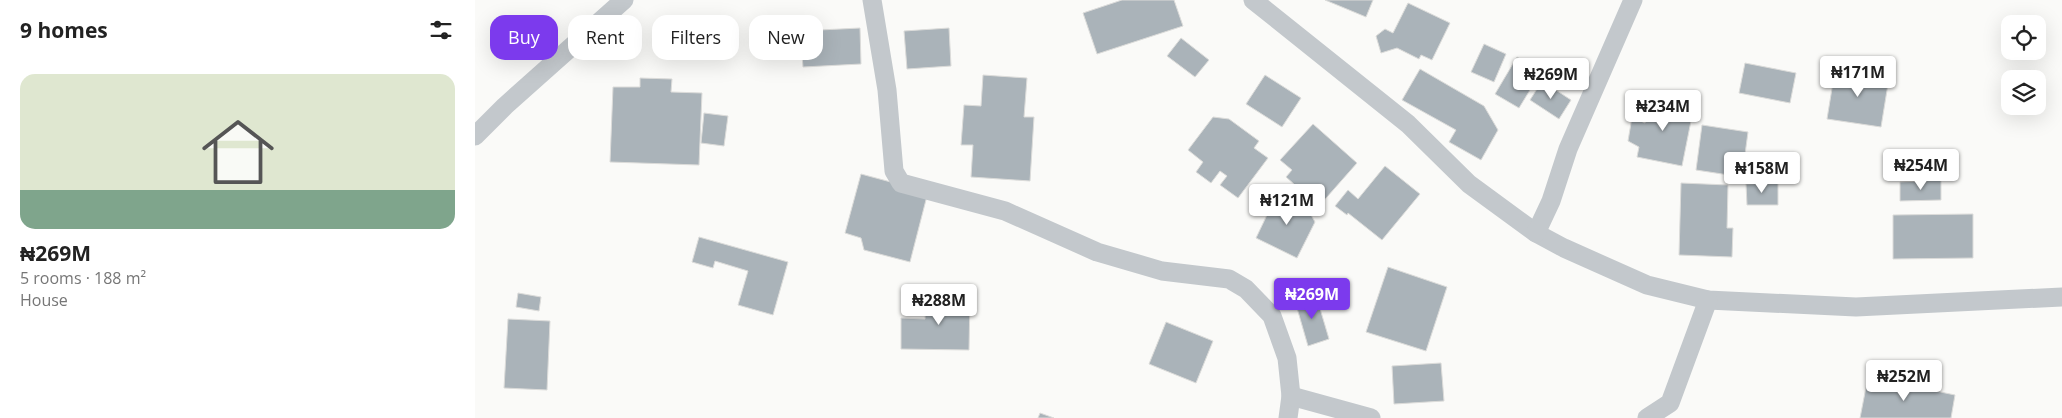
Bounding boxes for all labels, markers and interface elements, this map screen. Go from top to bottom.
chip: Buy [490,15,558,60]
chip: Rent [568,15,642,60]
chip: Filters [652,15,739,60]
chip: New [749,15,823,60]
map controls [2001,15,2046,115]
button: locate [2001,15,2046,60]
text: 9 homes [20,16,108,44]
icon: filters [427,16,455,44]
pin: ₦171M [1823,56,1893,98]
pin: ₦269M [1516,58,1586,100]
text: ₦171M [1831,61,1885,83]
text: ₦269M [1524,63,1578,85]
button: layers [2001,70,2046,115]
pin: ₦234M [1628,90,1698,132]
text: ₦234M [1636,95,1690,117]
icon: home [193,107,283,197]
pin: ₦254M [1886,148,1956,191]
pin: ₦158M [1727,152,1797,194]
text: ₦254M [1894,154,1948,176]
text: ₦158M [1735,157,1789,179]
pin: ₦121M [1252,184,1322,226]
text: ₦121M [1260,189,1314,211]
text: ₦269M [20,239,91,267]
text: 5 rooms · 188 m² [20,267,146,289]
pin: ₦269M [1277,278,1347,320]
text: ₦269M [1285,283,1339,305]
pin: ₦288M [904,284,974,326]
text: House [20,289,68,311]
text: ₦288M [912,289,966,311]
pin: ₦252M [1869,360,1939,402]
text: ₦252M [1877,365,1931,387]

